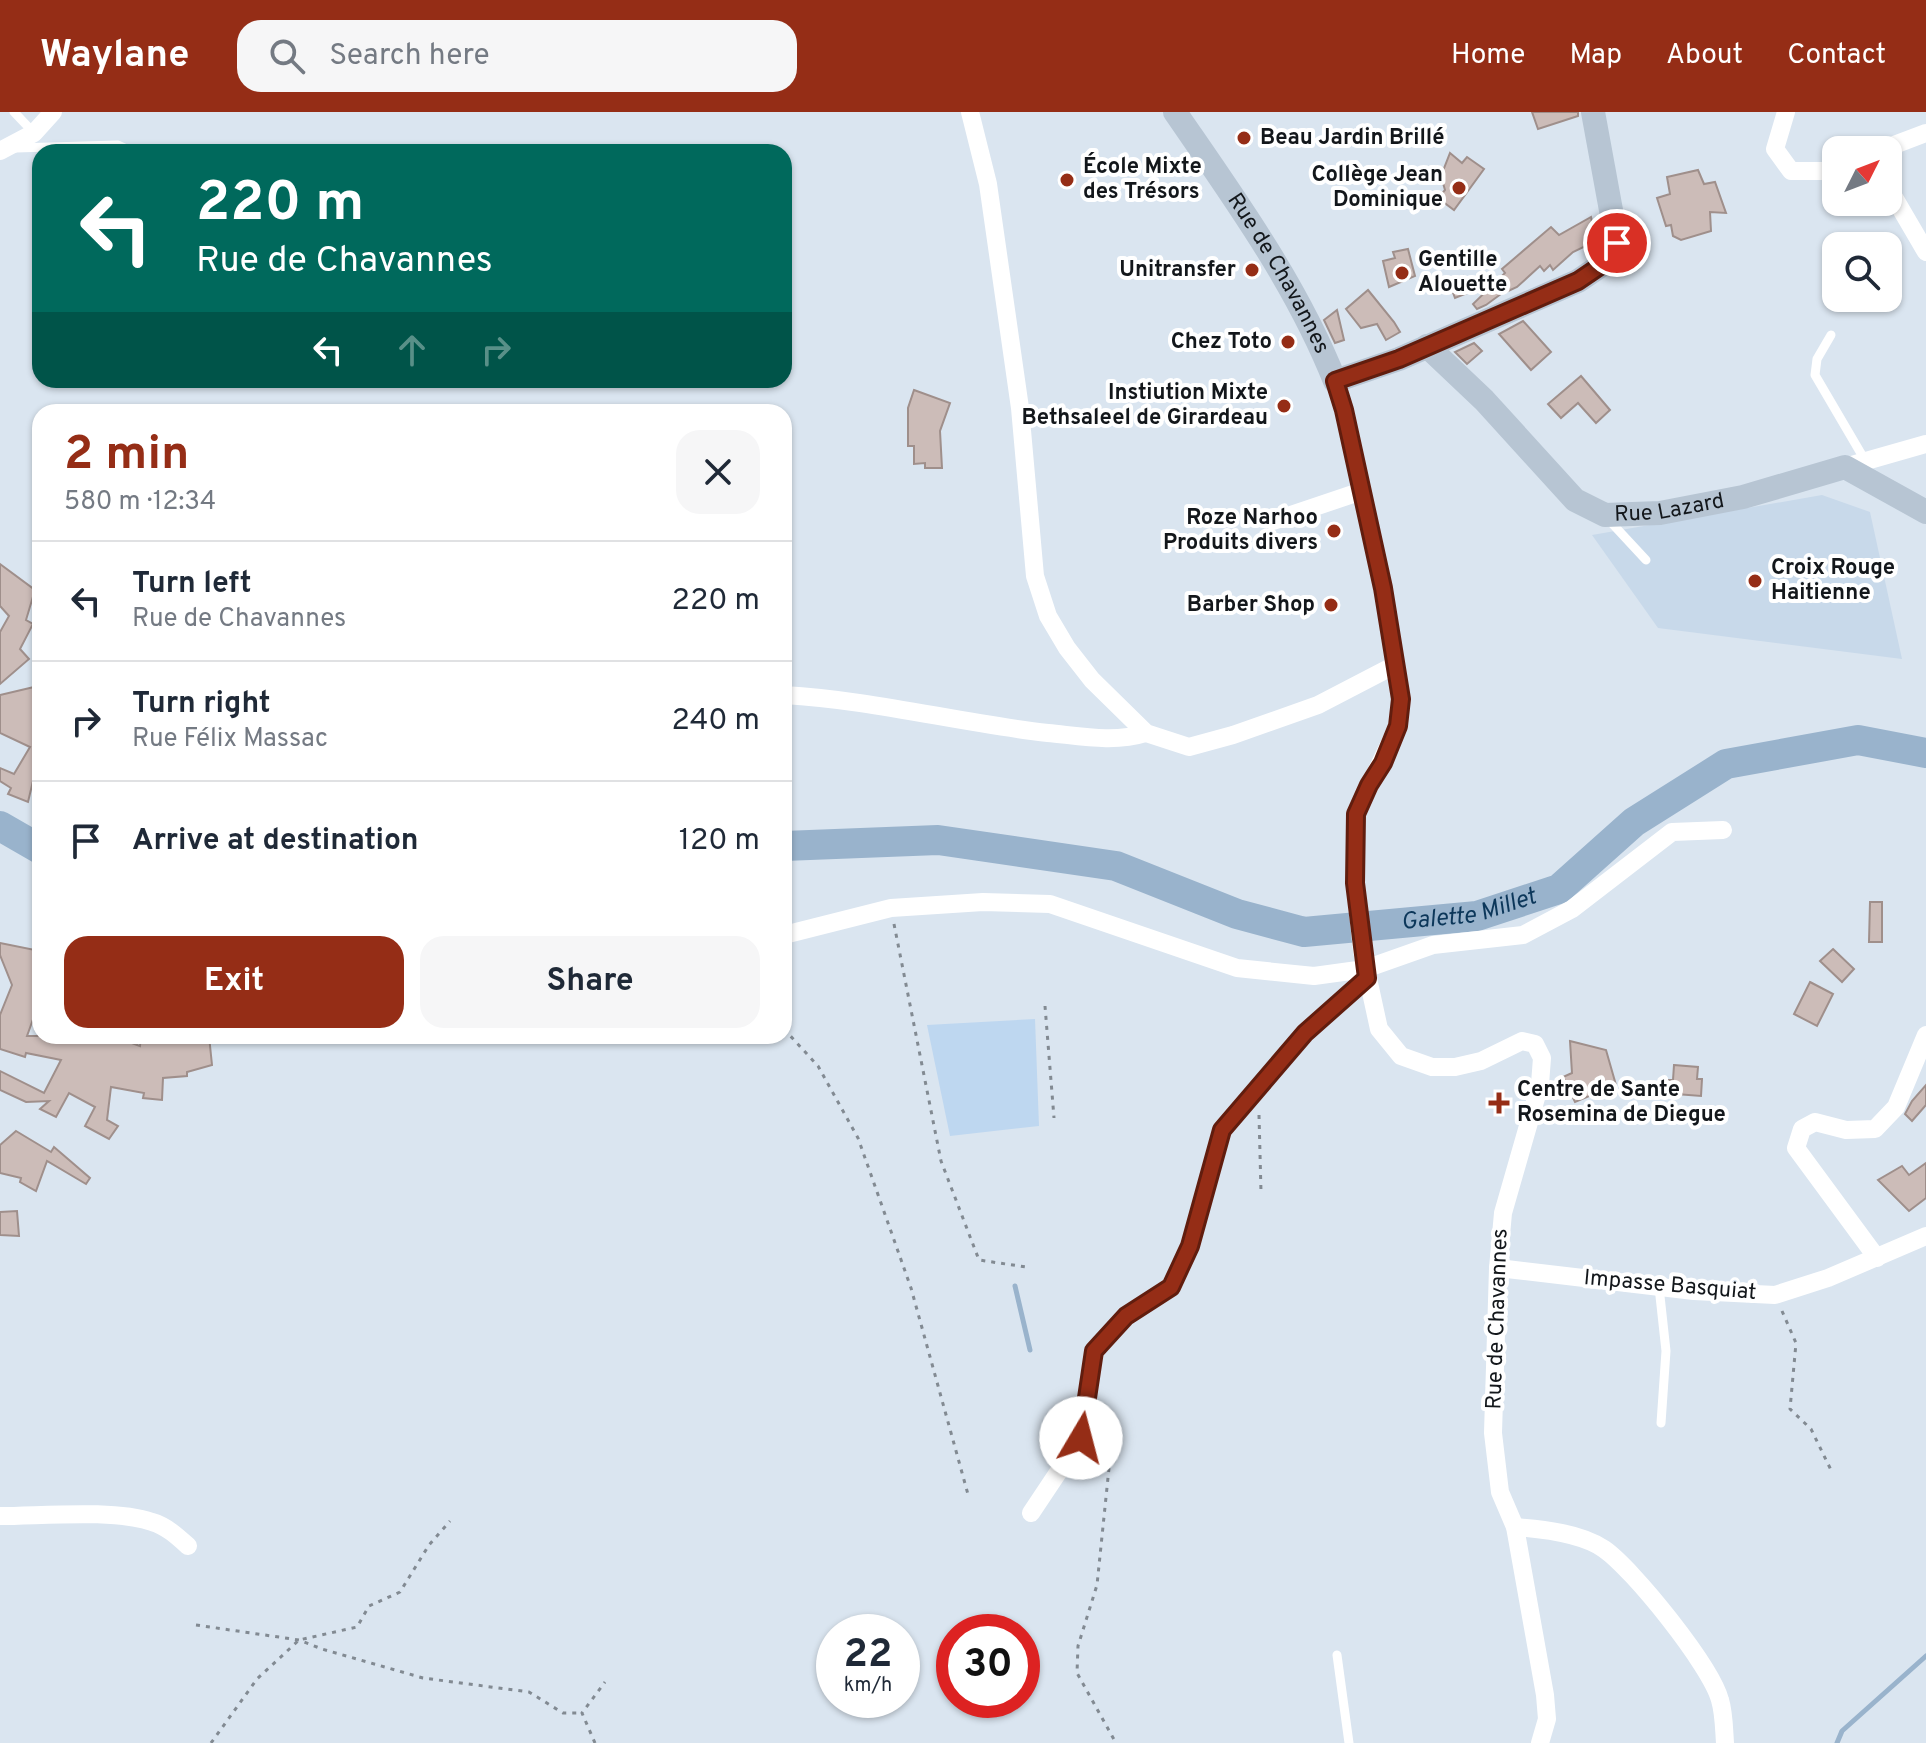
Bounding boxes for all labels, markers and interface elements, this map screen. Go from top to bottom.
search box [237,20,797,92]
text: Waylane [40,32,189,81]
icon: search [265,34,309,78]
text: Search here [329,38,490,75]
text: Home [1451,38,1525,74]
text: Map [1569,38,1622,74]
text: About [1666,38,1743,74]
text: Contact [1787,38,1886,74]
place label: Beau Jardin Brillé [1260,125,1444,152]
marker: Beau Jardin Brillé [1235,129,1253,147]
north arrow [1822,136,1902,216]
map controls [1822,136,1902,312]
place label: École Mixte des Trésors [1083,152,1202,206]
place label: Collège Jean Dominique [1311,162,1443,214]
text: 220 m [196,170,364,240]
marker: École Mixte des Trésors [1058,171,1076,189]
icon: left [64,176,168,280]
marker: Collège Jean Dominique [1450,179,1468,197]
street label: Rue de Chavannes [1221,188,1335,358]
pin [1583,209,1651,277]
icon: arrive [1595,221,1639,265]
button: search [1822,232,1902,312]
text: Rue de Chavannes [196,239,493,285]
place label: Gentille Alouette [1418,247,1507,299]
place label: Unitransfer [1119,257,1236,284]
marker: Unitransfer [1243,261,1261,279]
marker: Gentille Alouette [1393,264,1411,282]
icon: left [306,328,350,372]
icon: ahead [390,328,434,372]
icon: right [474,328,518,372]
place label: Chez Toto [1171,329,1272,356]
marker: Chez Toto [1279,333,1297,351]
place label: Instiution Mixte Bethsaleel de Girardeau [1022,380,1268,432]
marker: Instiution Mixte Bethsaleel de Girardeau [1275,397,1293,415]
text: 2 min [64,426,189,486]
button: close [676,430,760,514]
text: 580 m · 12:34 [64,486,216,519]
street label: Rue Lazard [1614,487,1727,528]
place label: Roze Narhoo Produits divers [1163,505,1318,557]
marker: Roze Narhoo Produits divers [1325,522,1343,540]
place label: Croix Rouge Haitienne [1771,555,1895,607]
text: Turn left [132,566,252,603]
marker: Croix Rouge Haitienne [1746,572,1764,590]
icon: left [64,579,108,623]
text: 220 m [672,583,760,620]
place label: Barber Shop [1187,592,1315,619]
marker: Barber Shop [1322,596,1340,614]
text: Rue de Chavannes [132,603,346,636]
text: Turn right [132,686,270,723]
icon: right [64,699,108,743]
text: 240 m [672,703,760,740]
text: Rue Félix Massac [132,723,328,756]
icon: arrive [64,819,108,863]
text: Arrive at destination [132,823,418,860]
text: 120 m [679,823,760,860]
water label: Galette Millet [1400,882,1542,938]
button: Exit [64,936,404,1028]
button: Share [420,936,760,1028]
place label: Centre de Sante Rosemina de Diegue [1517,1077,1726,1129]
marker: Centre de Sante Rosemina de Diegue [1488,1092,1510,1114]
street label: Rue de Chavannes [1481,1228,1515,1410]
street label: Impasse Basquiat [1583,1265,1757,1307]
position arrow [1039,1396,1123,1480]
speed limit sign: 30 [936,1614,1040,1718]
text: 22 [844,1631,892,1681]
text: km/h [844,1673,892,1699]

